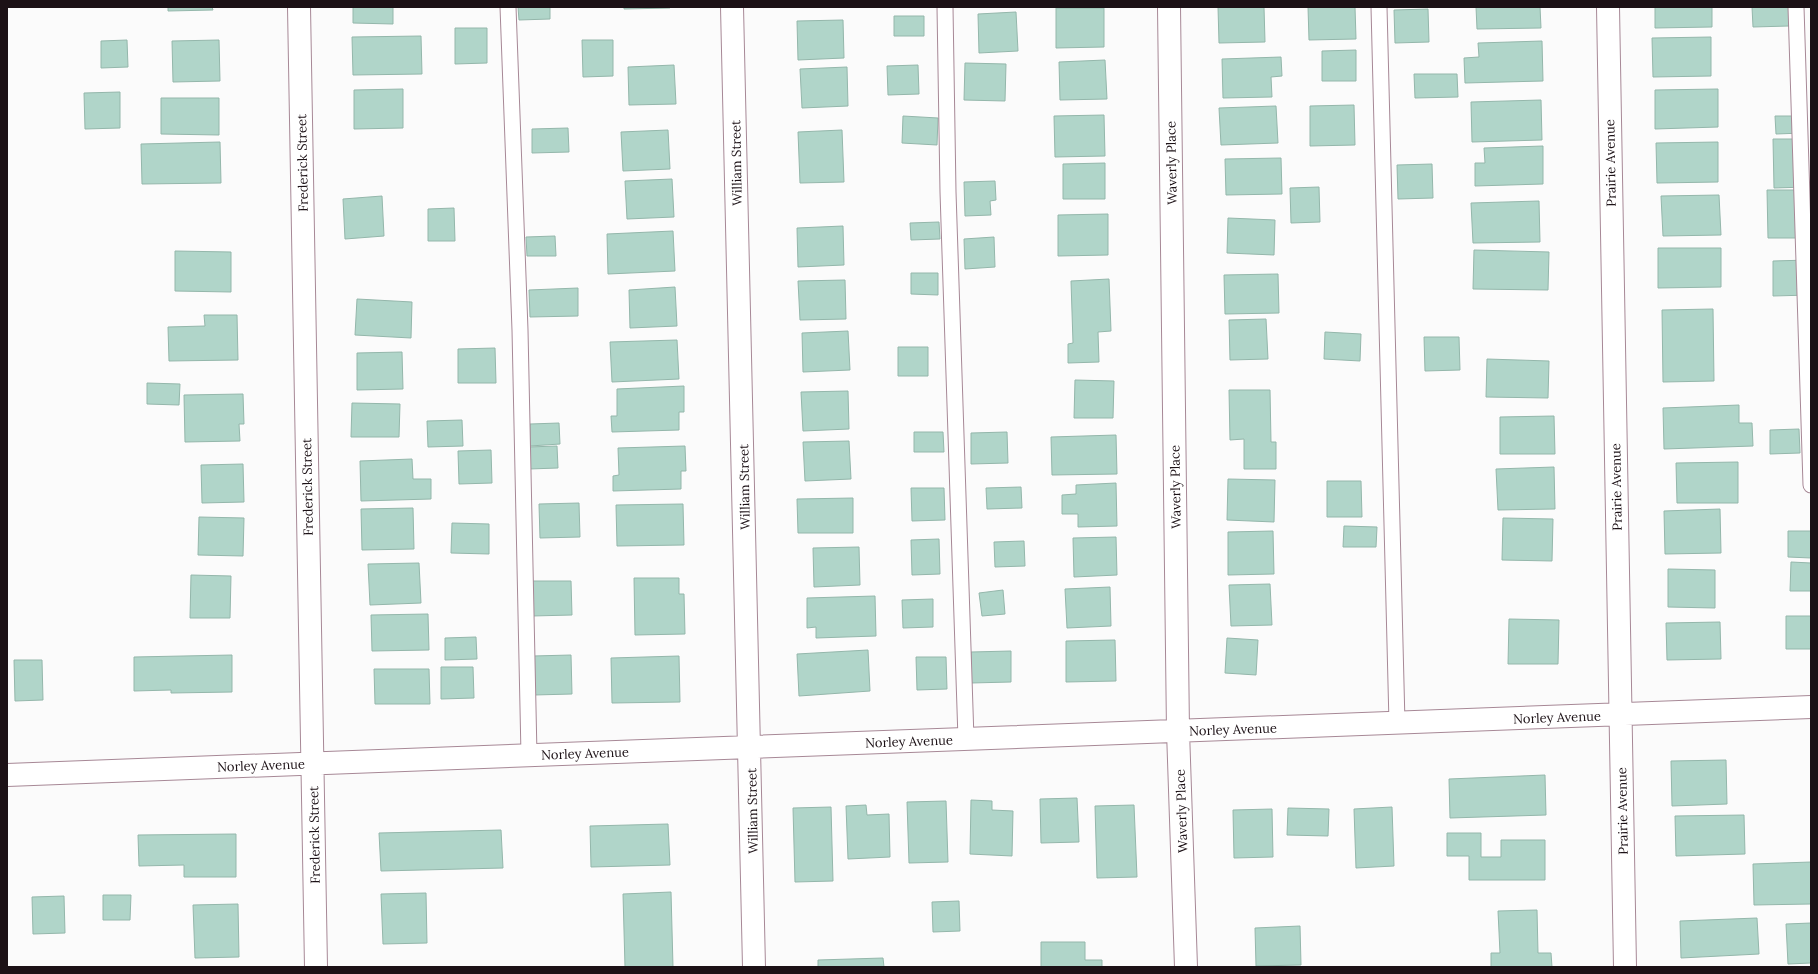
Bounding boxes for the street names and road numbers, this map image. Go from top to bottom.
street label: Frederick Street [293,114,312,212]
street label: Prairie Avenue [1601,119,1620,207]
street label: William Street [727,120,746,206]
street label: Waverly Place [1162,121,1181,205]
street label: Frederick Street [298,438,317,536]
street label: Prairie Avenue [1607,443,1626,531]
street label: William Street [735,444,754,530]
street label: Waverly Place [1166,445,1185,529]
street label: Norley Avenue [1513,707,1601,728]
street label: Norley Avenue [1189,719,1277,740]
street label: Norley Avenue [865,731,953,752]
street label: Norley Avenue [541,743,629,764]
street label: Norley Avenue [217,755,305,776]
street label: Prairie Avenue [1613,767,1632,855]
street label: William Street [743,768,762,854]
street label: Waverly Place [1172,769,1191,853]
street label: Frederick Street [305,786,324,884]

